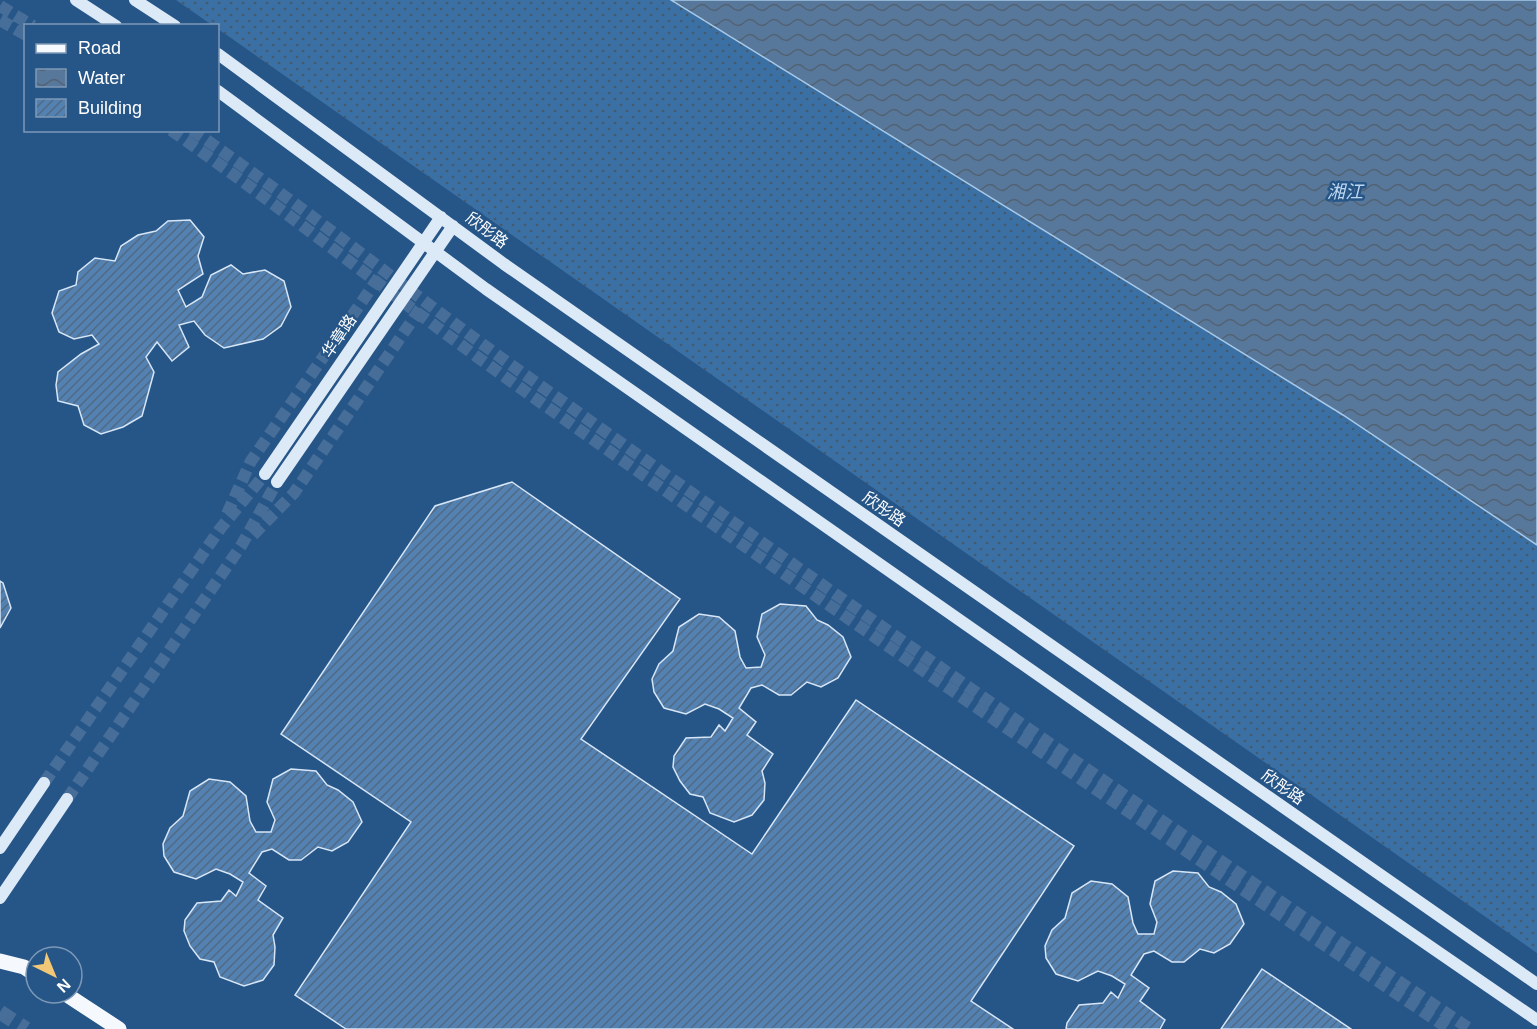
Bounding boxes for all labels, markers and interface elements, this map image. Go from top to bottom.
legend [24,24,219,132]
text: Road [78,38,121,58]
text: Water [78,68,125,88]
text: Building [78,98,142,118]
water label: 湘江 [1327,182,1365,202]
street label: 欣彤路 [463,209,511,251]
street label: 华章路 [319,311,359,361]
street label: 欣彤路 [859,488,909,530]
street label: 欣彤路 [1258,766,1308,808]
north arrow [24,945,84,1005]
text: N [54,975,74,996]

